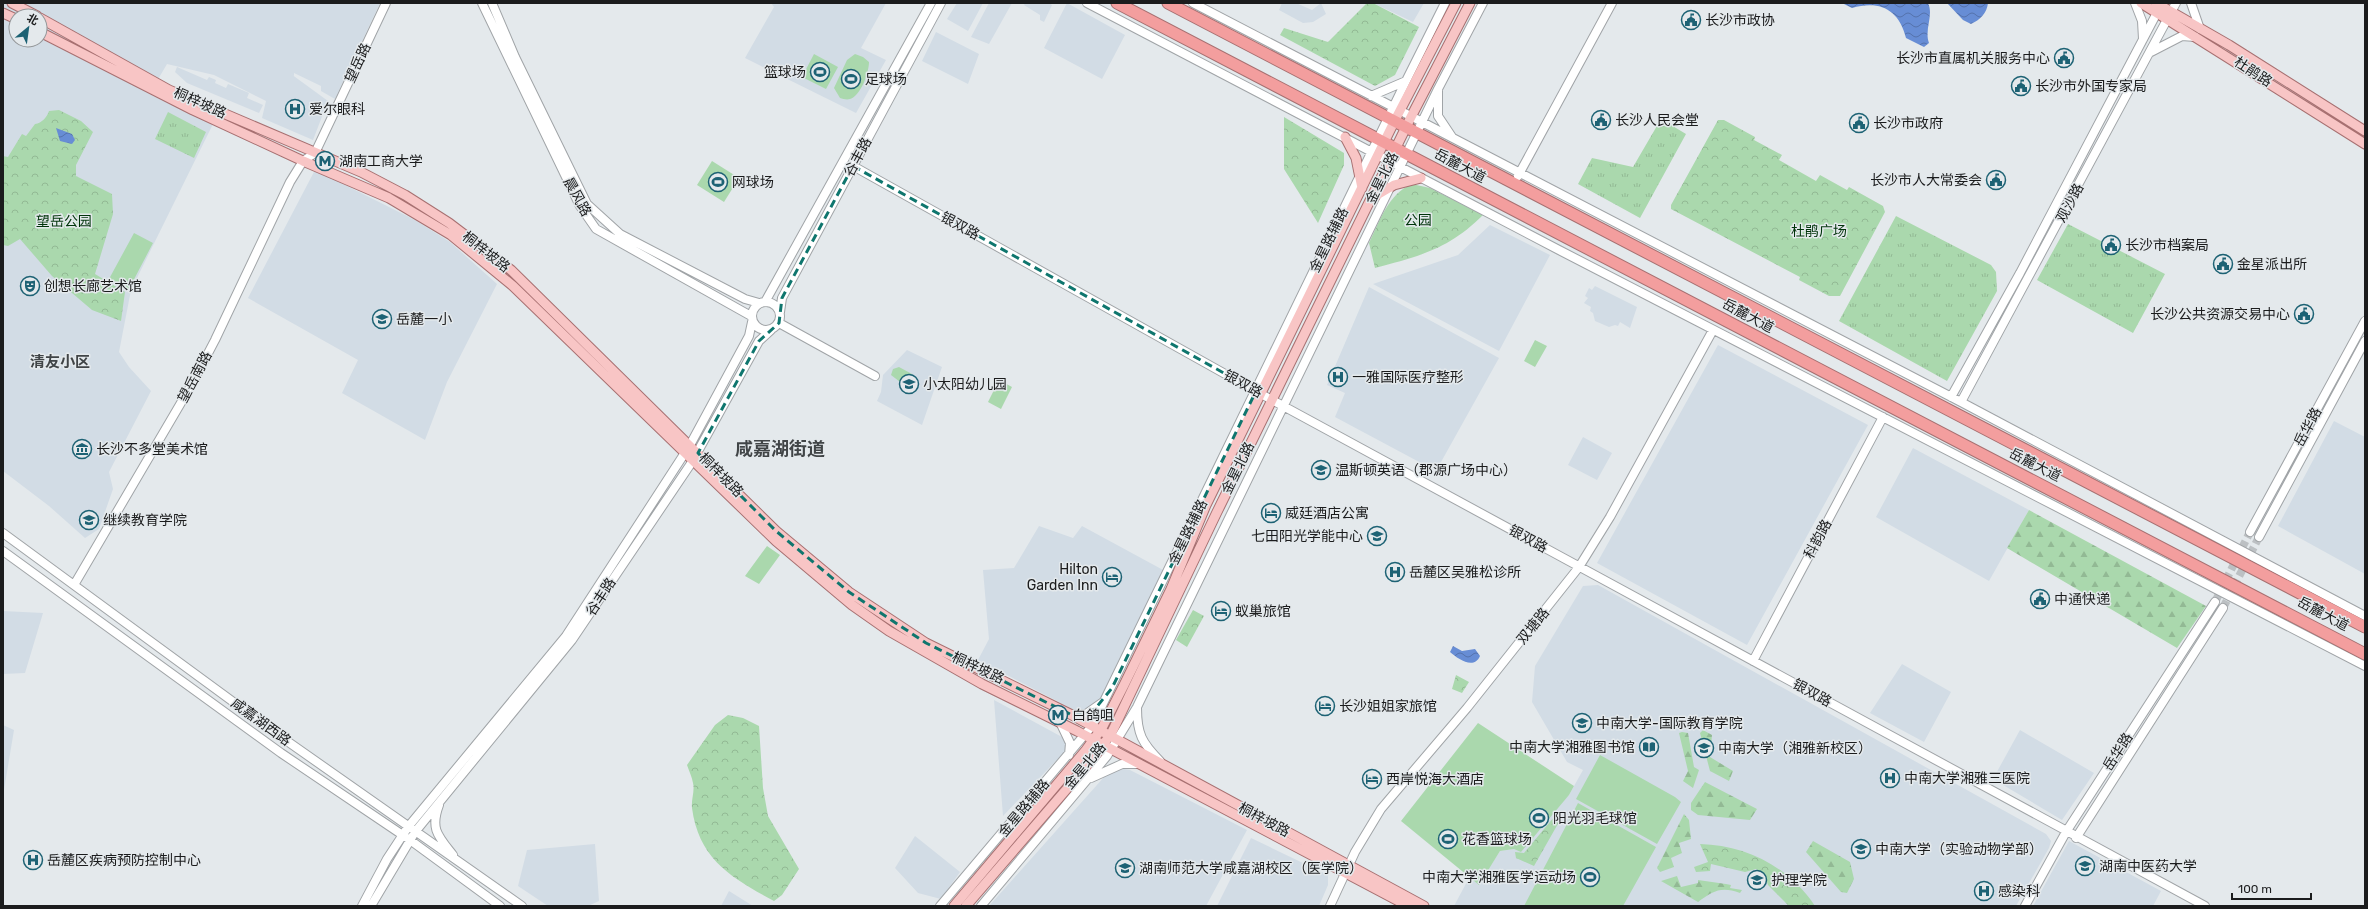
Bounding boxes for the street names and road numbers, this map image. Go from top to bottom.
street label: 望岳路 [341,40,375,86]
street label: 杜鹃路 [2231,53,2275,91]
street label: 桐梓坡路 [171,84,229,122]
street label: 谷丰路 [841,134,875,180]
street label: 岳麓大道 [1431,145,1489,187]
street label: 金星北路 [1362,149,1402,207]
street label: 晨风路 [559,175,595,219]
street label: 观沙路 [2053,180,2087,226]
street label: 金星路辅路 [1306,205,1352,275]
street label: 银双路 [938,208,982,244]
street label: 桐梓坡路 [459,228,513,276]
street label: 岳麓大道 [1719,295,1777,337]
street label: 望岳南路 [174,348,216,406]
street label: 银双路 [1221,366,1265,402]
street label: 岳华路 [2291,404,2325,450]
street label: 金星北路 [1218,439,1258,497]
street label: 岳麓大道 [2006,445,2064,485]
street label: 桐梓坡路 [695,449,747,501]
street label: 金星路辅路 [1165,497,1211,567]
street label: 科韵路 [1801,516,1835,562]
street label: 银双路 [1506,521,1550,557]
street label: 谷丰路 [582,575,620,619]
street label: 岳麓大道 [2294,593,2352,635]
street label: 双塘路 [1513,604,1553,648]
street label: 桐梓坡路 [949,648,1007,688]
street label: 银双路 [1790,675,1834,711]
street label: 咸嘉湖西路 [228,695,294,749]
street label: 岳华路 [2099,730,2137,774]
street label: 金星北路 [1060,739,1110,793]
street label: 金星路辅路 [995,776,1053,840]
street label: 桐梓坡路 [1235,799,1293,841]

